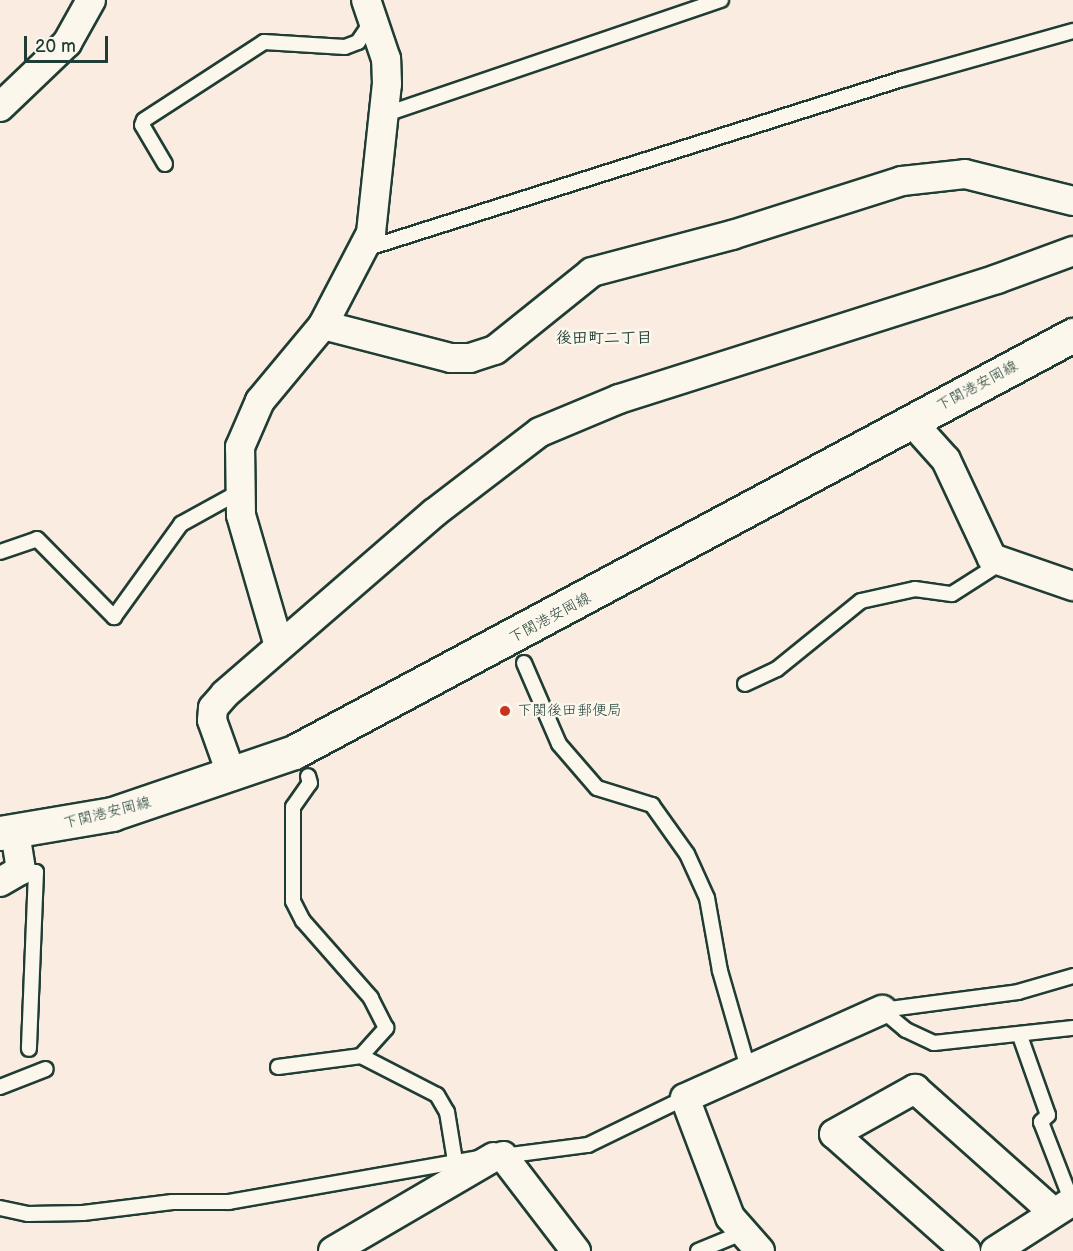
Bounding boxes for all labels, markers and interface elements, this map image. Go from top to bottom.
scale bar [27,24,111,62]
text: 20 m [35,36,76,57]
district label: 後田町二丁目 [556,329,652,349]
street label: 下関港安岡線 [933,357,1021,415]
street label: 下関港安岡線 [506,589,594,647]
place label: 下関後田郵便局 [517,702,622,720]
marker: 下関後田郵便局 [498,704,512,718]
street label: 下関港安岡線 [61,793,153,833]

